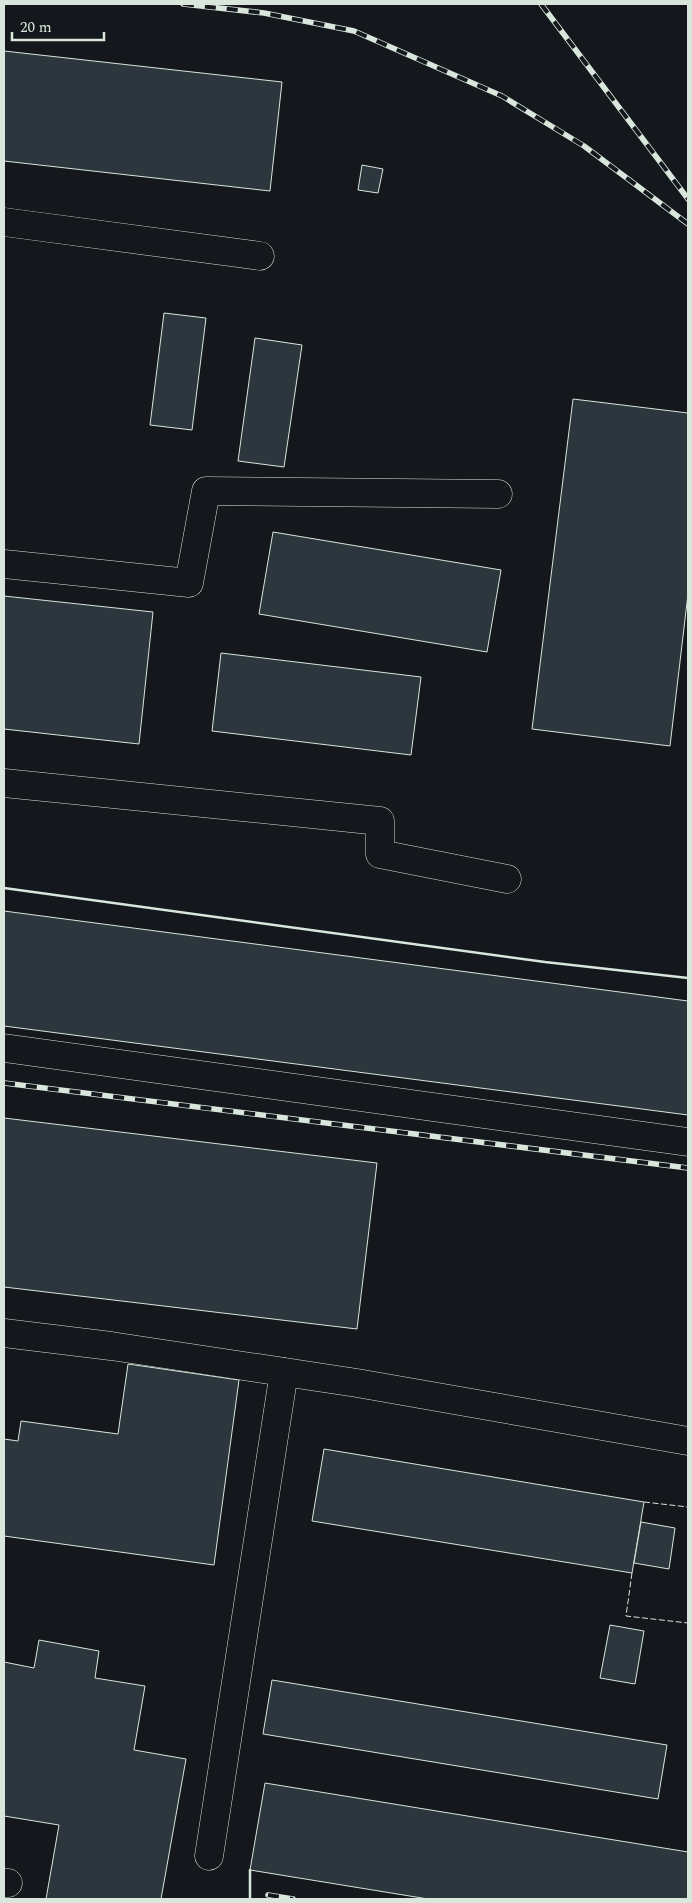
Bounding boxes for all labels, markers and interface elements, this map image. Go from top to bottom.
scale bar [12,10,105,42]
text: 20 m [20,16,52,39]

